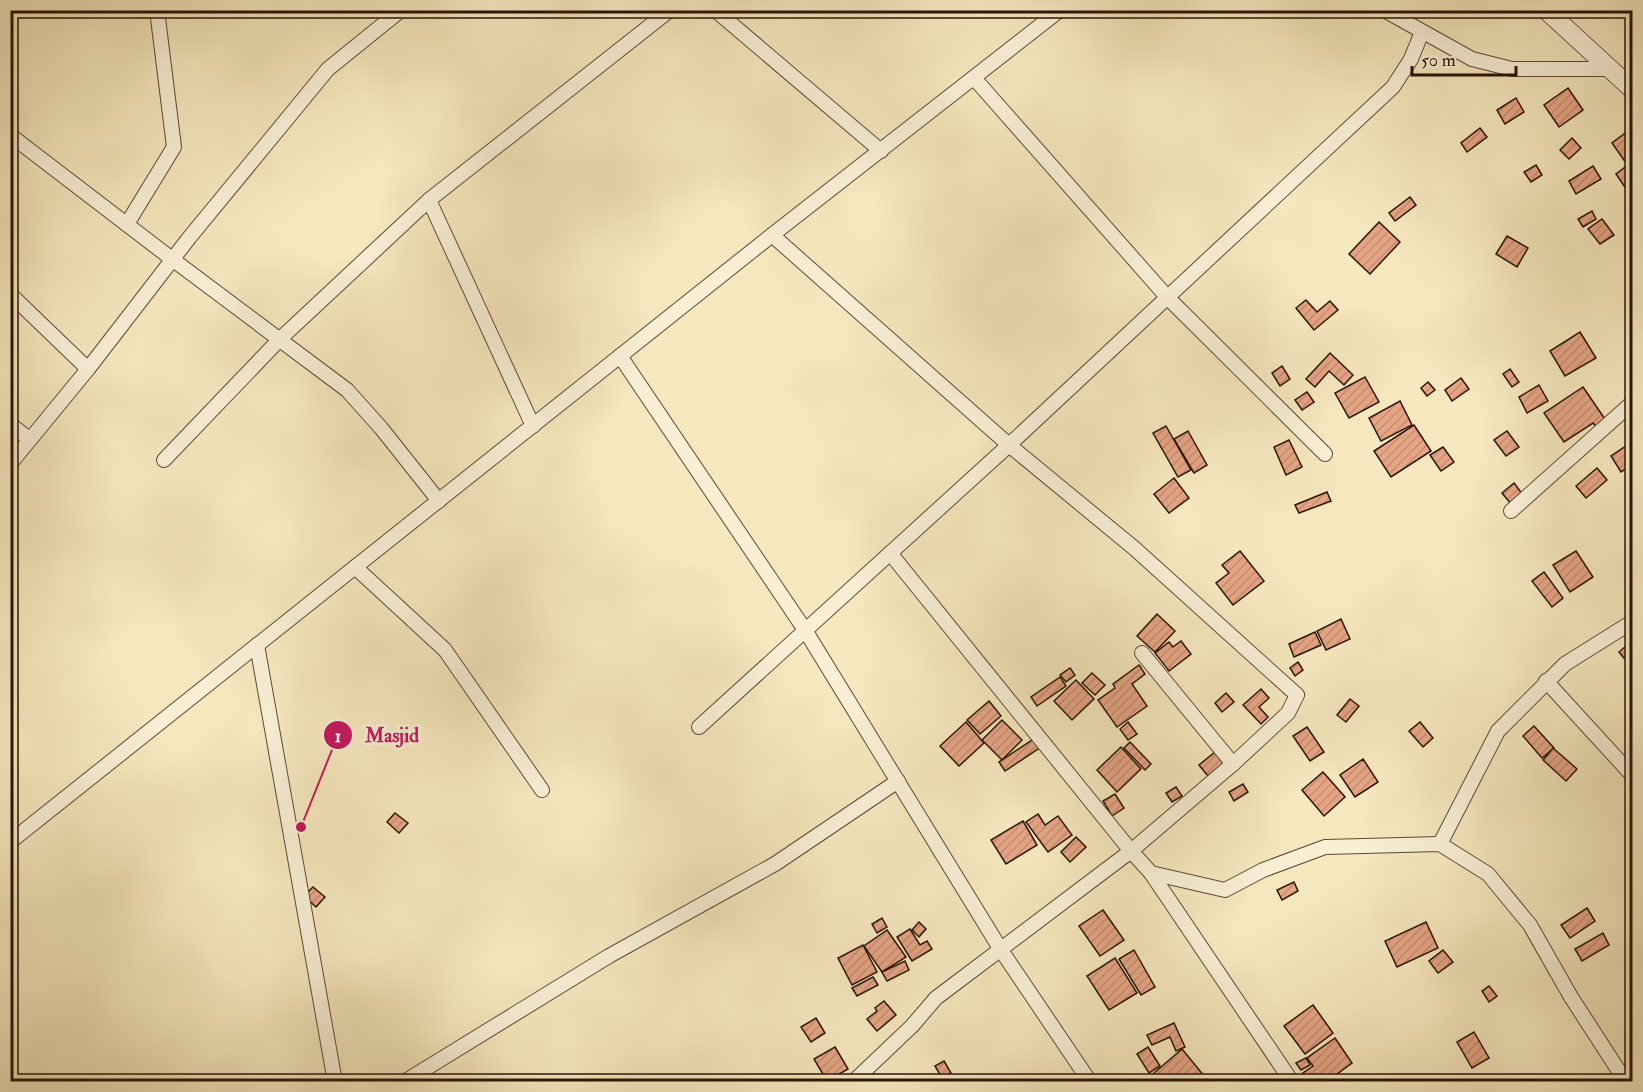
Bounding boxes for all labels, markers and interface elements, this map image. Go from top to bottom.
scale bar [1412,39,1516,77]
text: 50 m [1421,49,1456,72]
callout: Masjid [323,716,431,754]
text: Masjid [364,723,419,748]
text: 1 [335,725,341,748]

